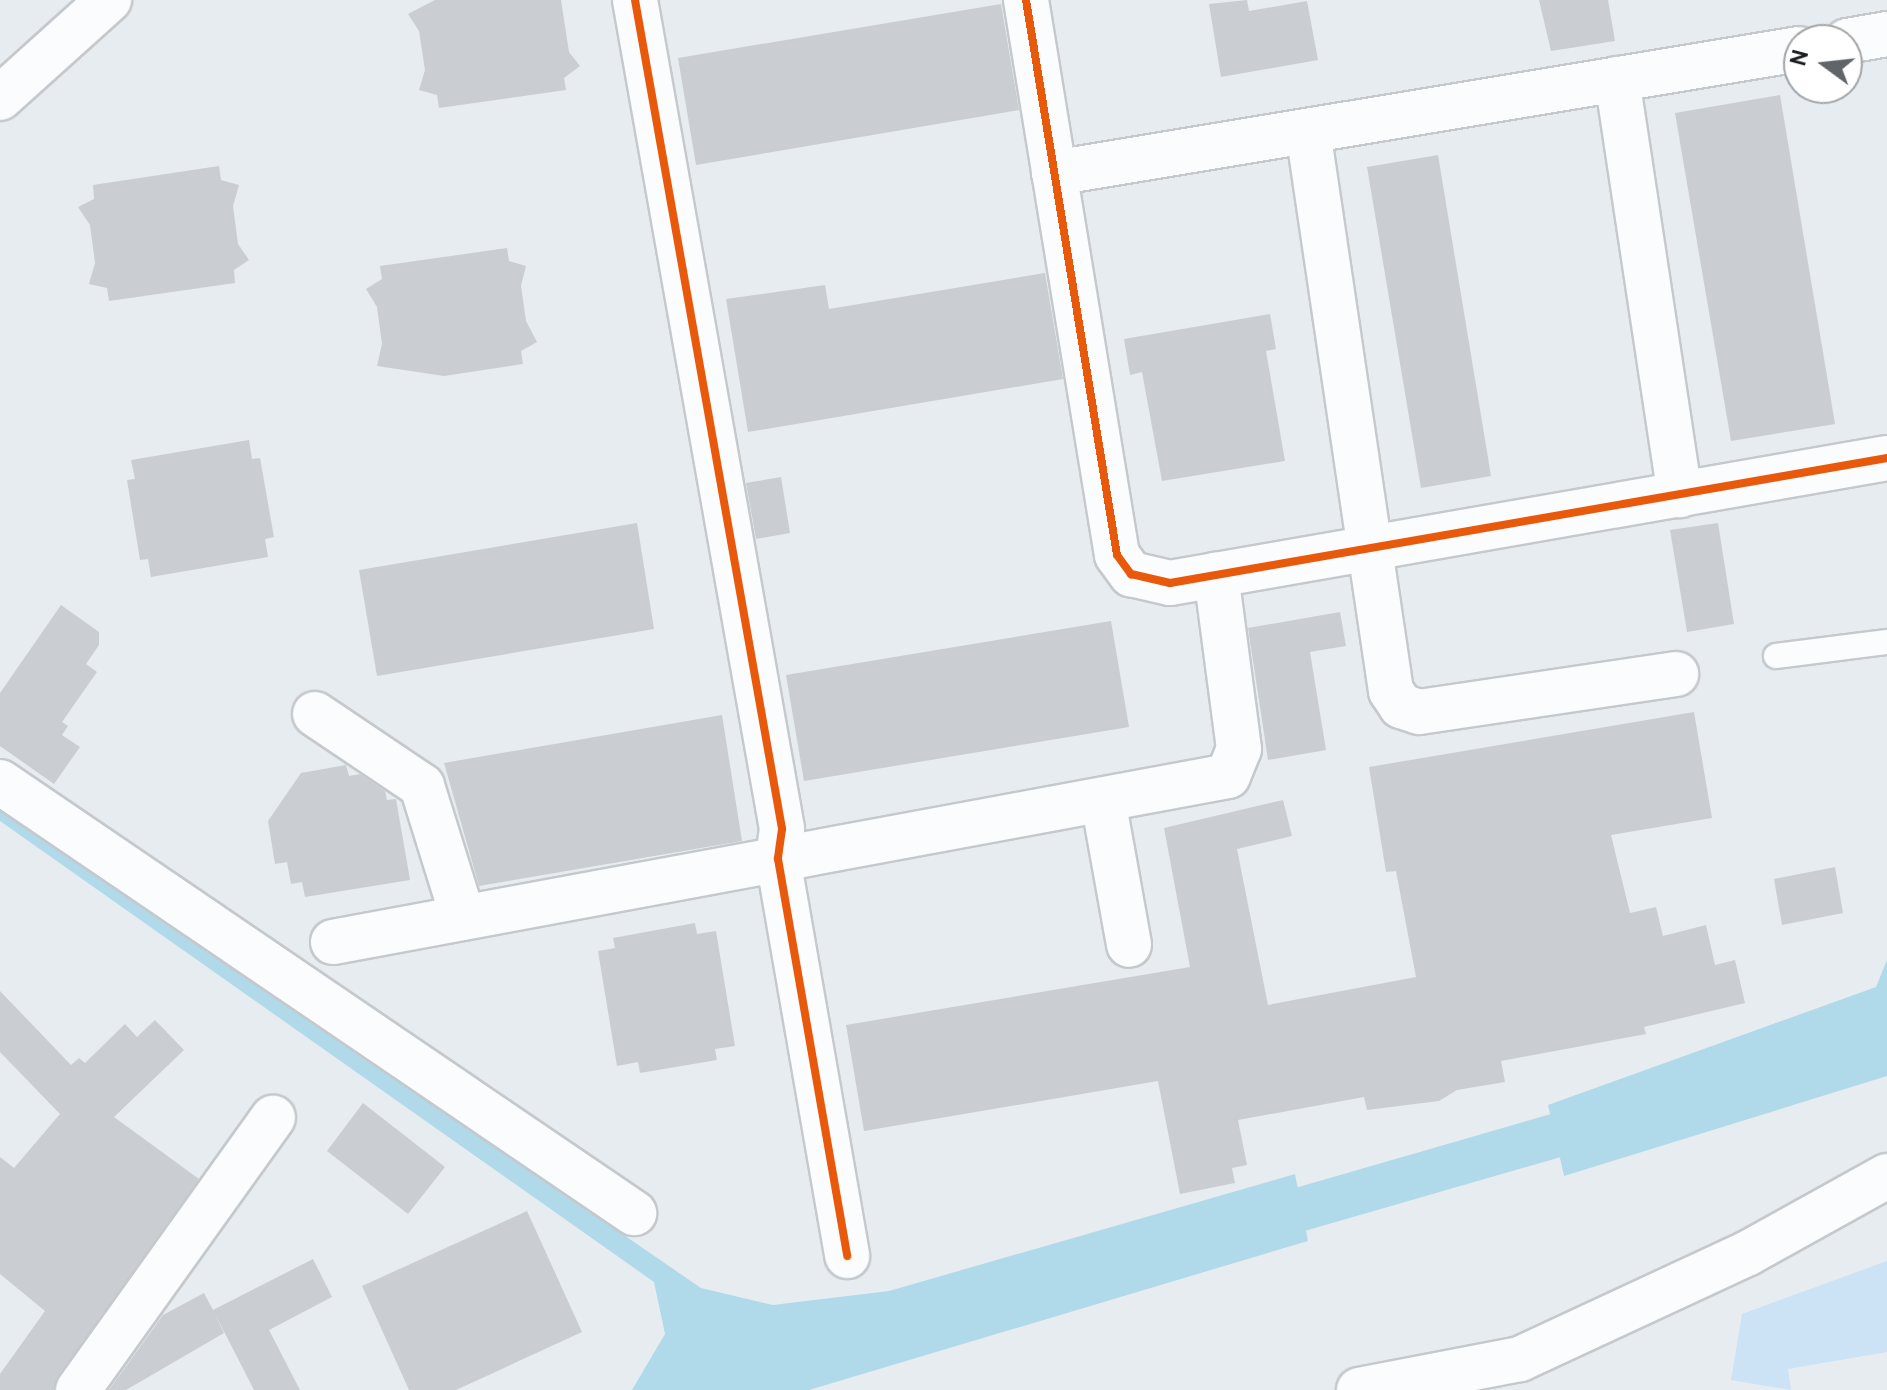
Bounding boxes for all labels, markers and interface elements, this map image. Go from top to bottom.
north arrow [1783,24,1863,104]
text: N [1786,47,1816,69]

